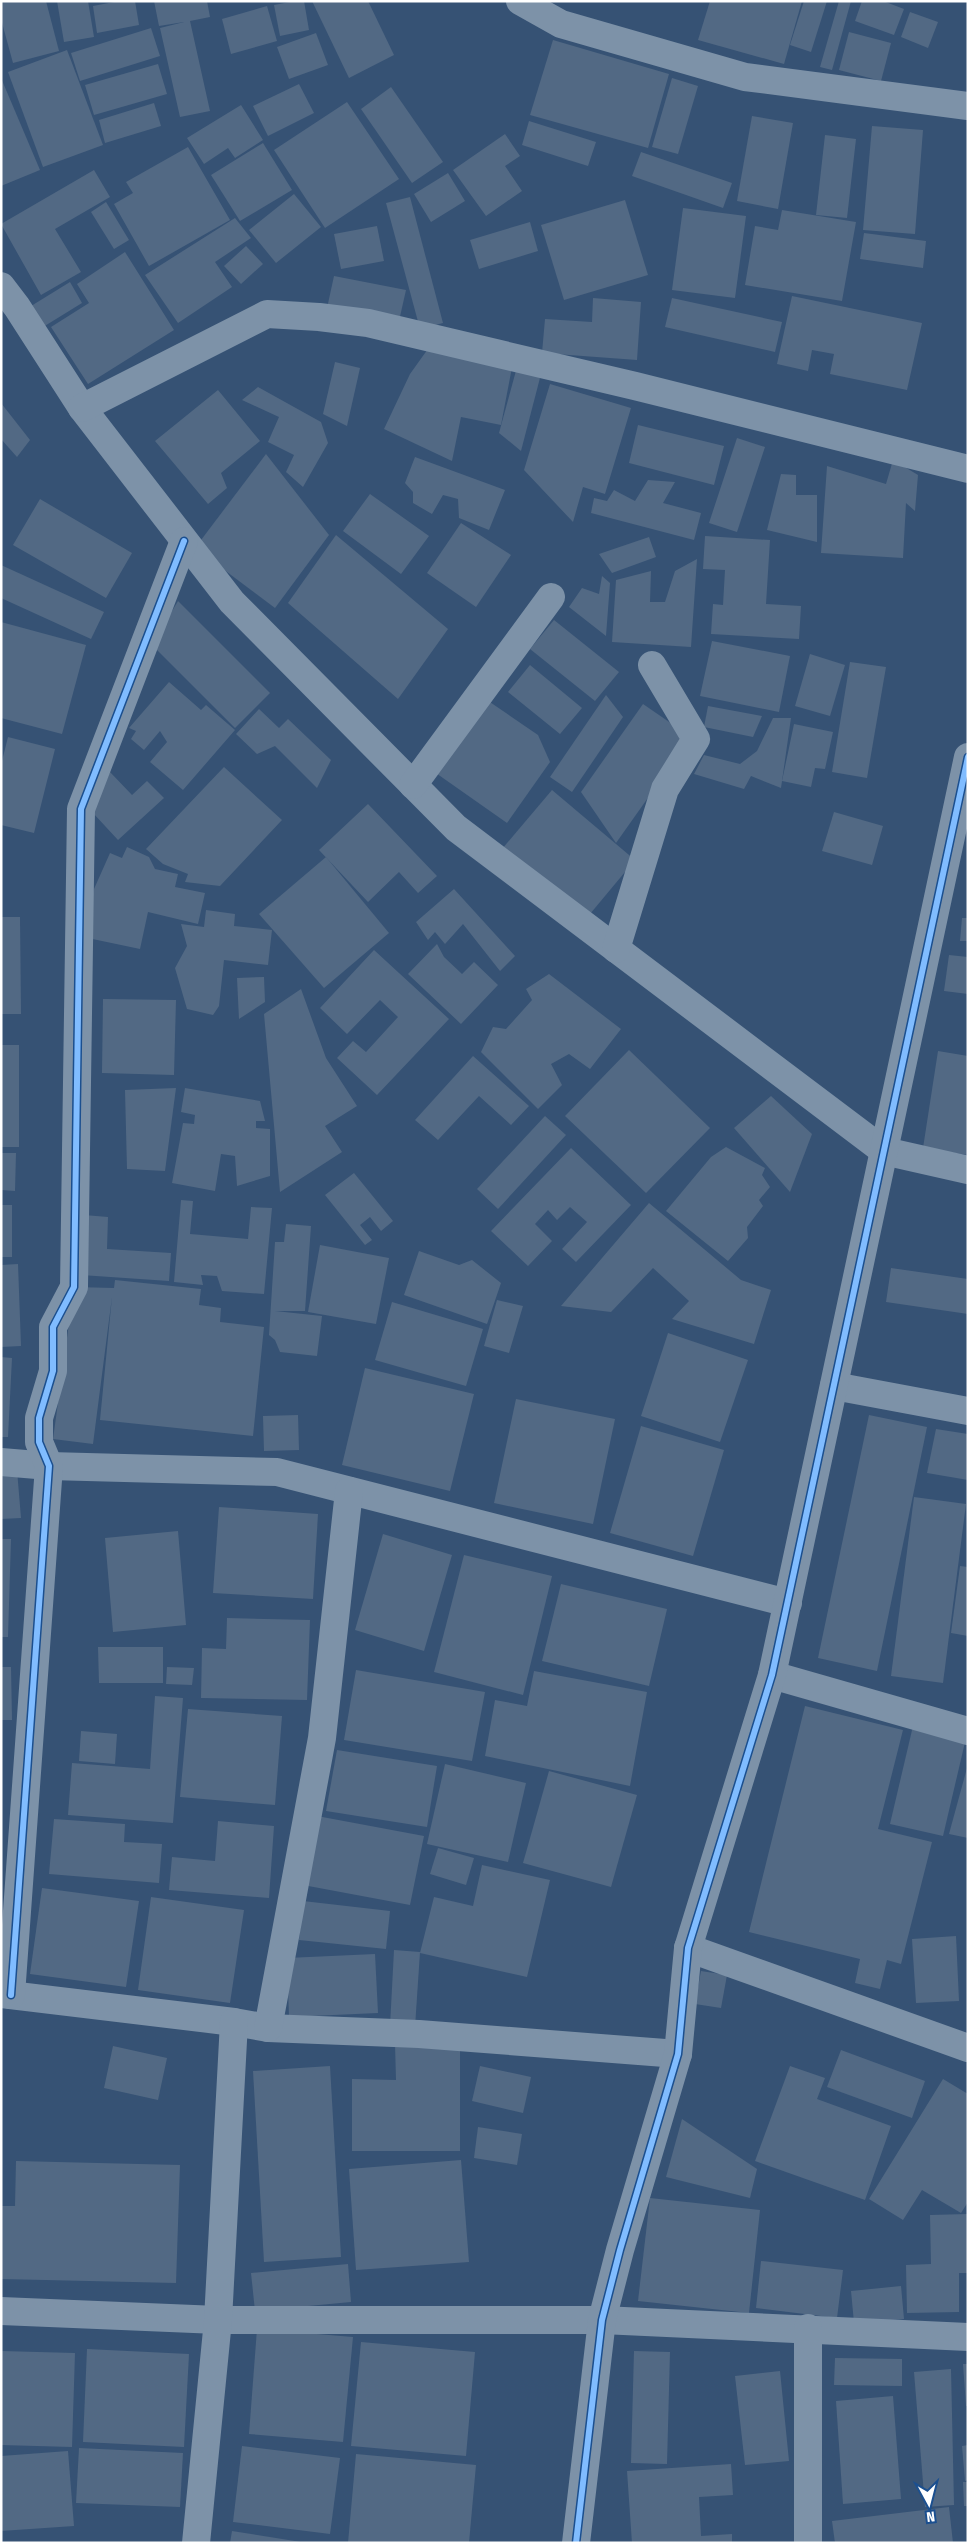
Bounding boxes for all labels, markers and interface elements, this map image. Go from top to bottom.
north arrow [904,2479,954,2529]
text: N [925,2507,936,2525]

